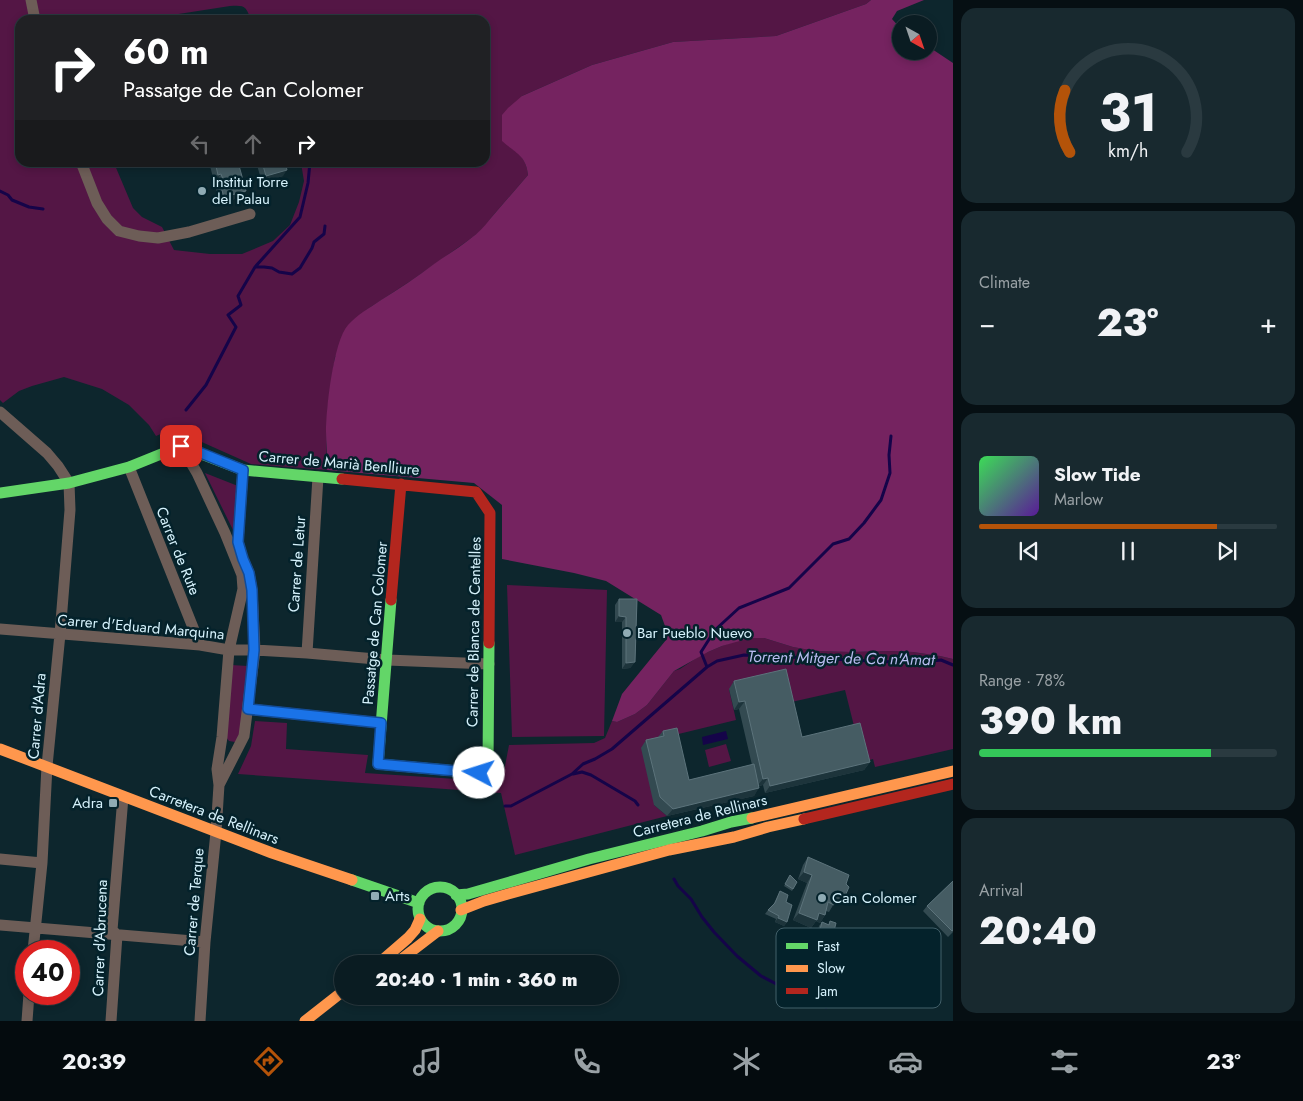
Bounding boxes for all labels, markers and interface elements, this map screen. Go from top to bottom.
north arrow [892,15,938,60]
map controls [892,15,937,60]
text: 60 m [123,27,209,77]
icon: right [40,35,105,100]
text: Passatge de Can Colomer [123,73,364,105]
text: 31 [1099,75,1157,151]
icon: left [186,130,214,158]
icon: ahead [239,130,267,158]
icon: right [292,130,320,158]
text: km/h [1108,138,1148,164]
place label: Institut Torre del Palau [212,171,288,210]
marker: Institut Torre del Palau [196,185,208,197]
text: Climate [979,271,1030,294]
text: 23° [1097,295,1159,350]
text: − [979,303,996,344]
text: + [1260,303,1277,344]
pin [160,425,202,467]
icon: arrive [167,432,195,460]
street label: Carrer de Marià Benlliure [258,445,421,481]
text: Slow Tide [1054,461,1141,488]
text: Marlow [1054,488,1103,511]
street label: Carrer de Rute [150,504,206,599]
street label: Carrer de Letur [283,514,311,613]
street label: Carrer de Blanca de Centelles [461,537,487,727]
icon: previous [1015,537,1043,565]
icon: pause [1114,537,1142,565]
icon: next [1213,537,1241,565]
street label: Passatge de Can Colomer [357,540,393,706]
street label: Carrer d'Eduard Marquina [57,609,225,645]
place label: Bar Pueblo Nuevo [637,622,752,644]
marker: Bar Pueblo Nuevo [621,627,633,639]
water label: Torrent Mitger de Ca n'Amat [747,645,936,671]
text: Range · 78% [979,669,1065,692]
street label: Carrer d'Adra [22,672,52,760]
text: 390 km [979,693,1122,748]
position arrow [452,746,504,798]
street label: Carretera de Rellinars [146,780,282,850]
street label: Carretera de Rellinars [631,789,769,843]
place label: Adra [72,792,103,814]
marker: Adra [107,797,119,809]
street label: Carrer de Terque [178,847,210,957]
street label: Carrer d'Abrucena [87,879,113,997]
text: Arrival [979,879,1023,902]
place label: Arts [385,885,410,907]
place label: Can Colomer [832,887,917,909]
marker: Arts [369,890,381,902]
marker: Can Colomer [816,892,828,904]
text: 20:40 [979,903,1097,958]
legend [776,928,941,1008]
text: Fast [817,936,840,956]
speed limit sign: 40 [15,940,80,1005]
text: Slow [817,958,845,978]
text: 20:40 · 1 min · 360 m [375,966,578,993]
text: Jam [815,981,838,1001]
icon: directions [251,1044,286,1079]
icon: music [410,1044,445,1079]
icon: phone [569,1044,604,1079]
icon: climate [729,1044,764,1079]
icon: car [888,1044,923,1079]
icon: filters [1047,1044,1082,1079]
text: 20:39 [62,1045,127,1077]
text: 23° [1206,1045,1241,1077]

